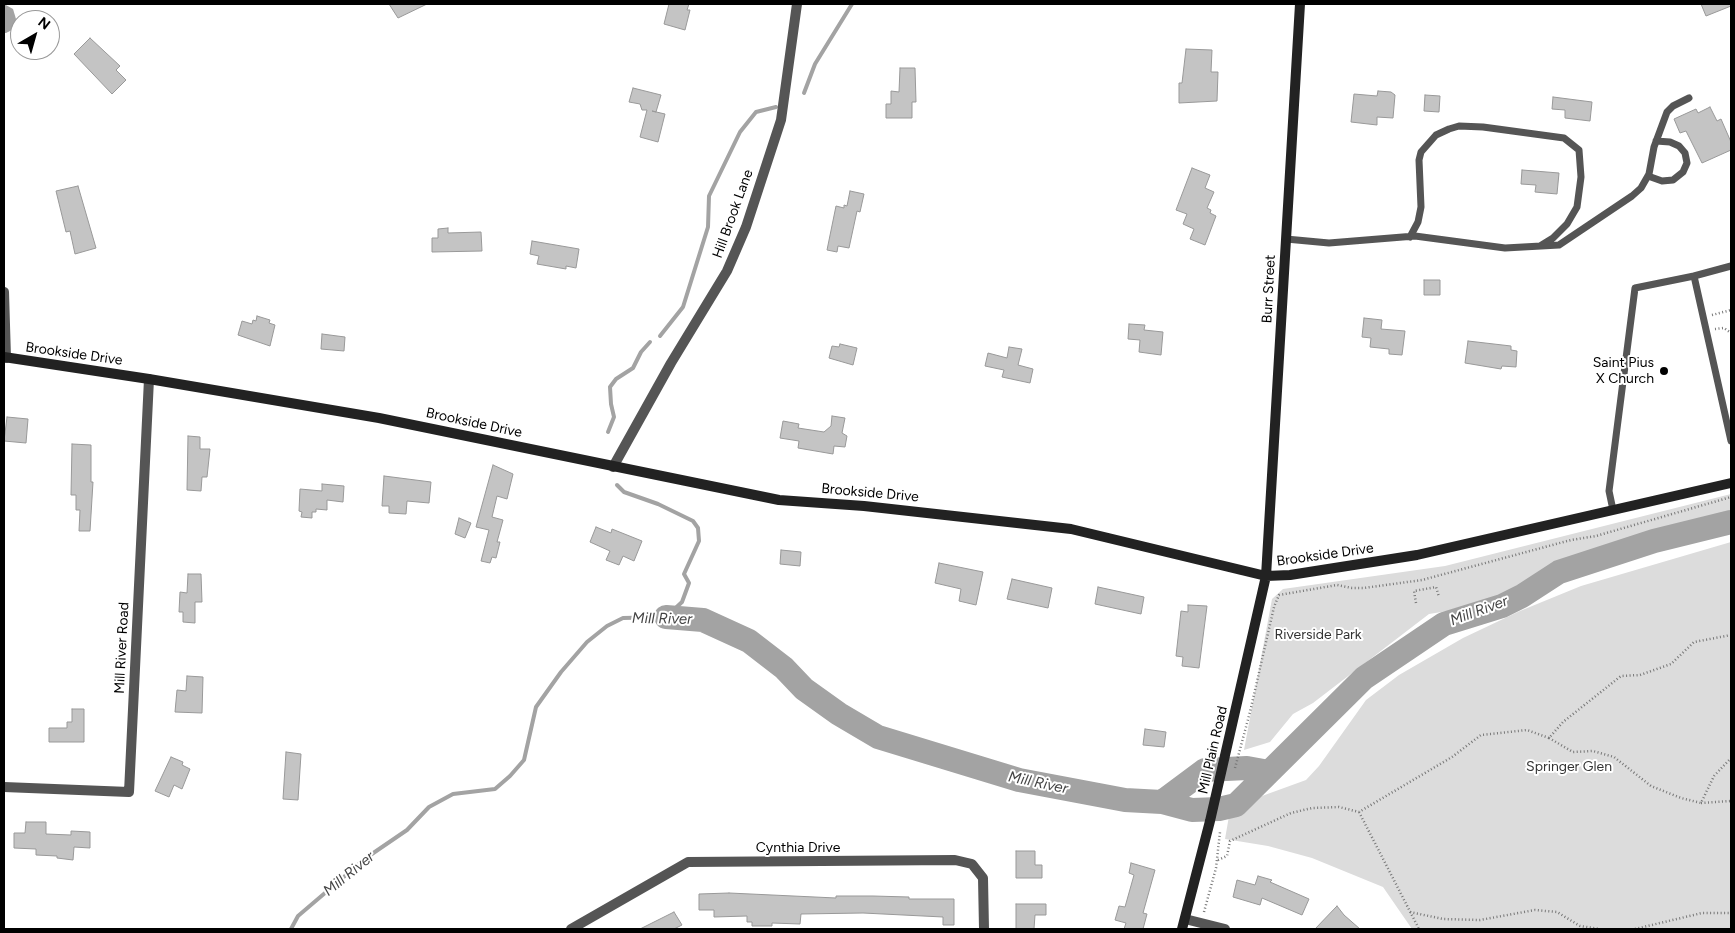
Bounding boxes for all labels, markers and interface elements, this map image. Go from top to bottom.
north arrow [10,10,60,60]
text: N [34,14,53,34]
street label: Hill Brook Lane [709,167,757,261]
street label: Burr Street [1259,254,1279,324]
street label: Brookside Drive [24,339,124,369]
place label: Saint Pius X Church [1593,355,1654,388]
marker: Saint Pius X Church [1658,365,1670,377]
street label: Brookside Drive [424,405,524,441]
street label: Brookside Drive [821,480,919,506]
street label: Brookside Drive [1275,540,1375,570]
water label: Mill River [1448,592,1510,630]
street label: Mill River Road [111,602,133,694]
water label: Mill River [632,609,692,629]
park label: Riverside Park [1274,627,1362,643]
street label: Mill Plain Road [1195,704,1231,796]
park label: Springer Glen [1526,759,1612,775]
water label: Mill River [1007,768,1069,798]
street label: Cynthia Drive [756,840,840,856]
water label: Mill River [320,848,378,900]

